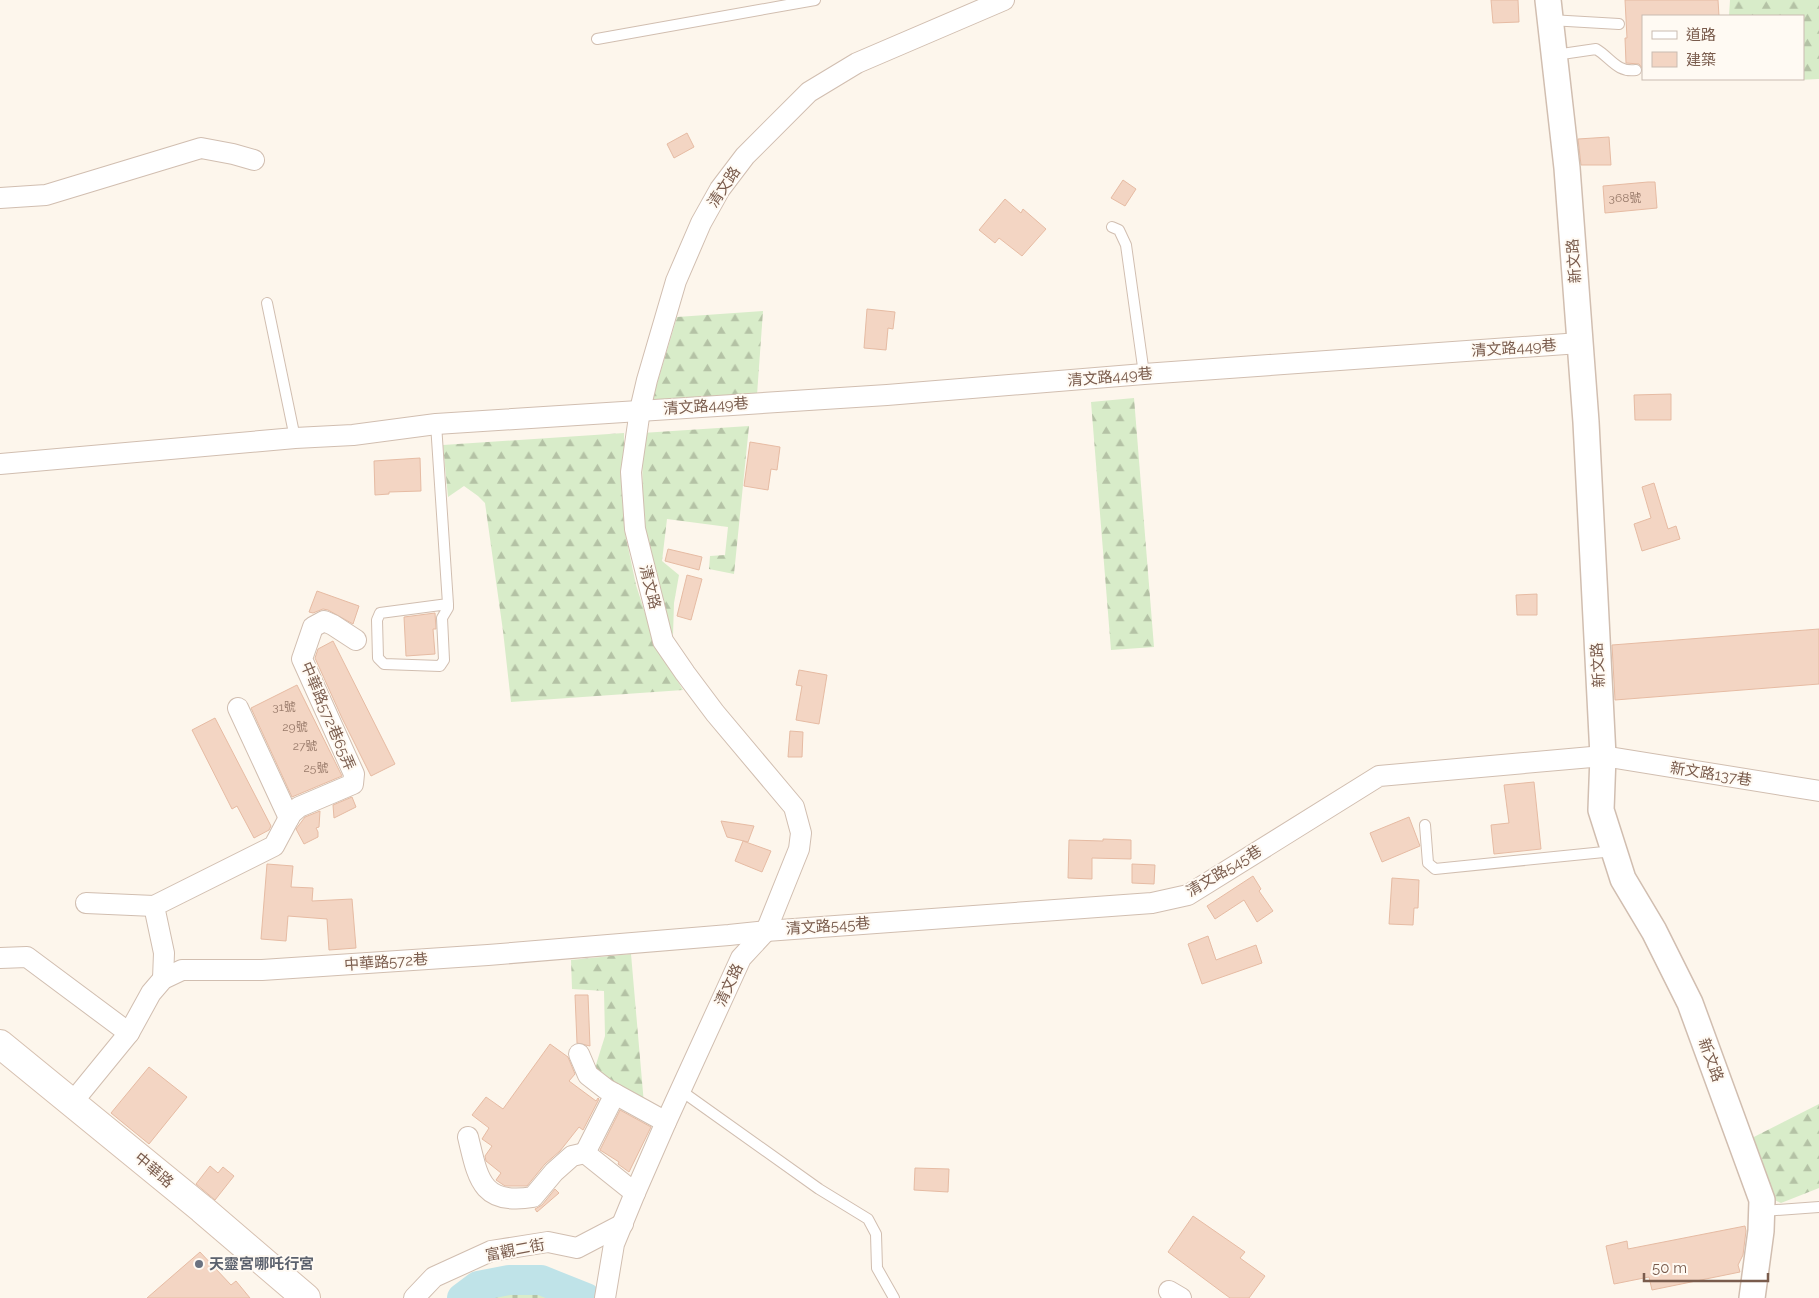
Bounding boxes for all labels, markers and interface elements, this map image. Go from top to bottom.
legend [1642,15,1804,80]
text: 道路 [1686,26,1716,44]
text: 建築 [1686,51,1716,69]
street label: 清文路 [704,163,744,211]
house number: 368號 [1609,191,1641,205]
street label: 新文路 [1563,238,1585,284]
street label: 清文路449巷 [1471,336,1557,360]
street label: 清文路449巷 [1067,364,1153,390]
street label: 清文路449巷 [663,394,749,418]
street label: 清文路 [636,563,664,611]
street label: 新文路 [1588,642,1608,688]
street label: 中華路572巷65弄 [297,659,359,773]
house number: 31號 [272,700,296,714]
house number: 29號 [282,720,308,734]
house number: 27號 [293,739,317,753]
street label: 新文路137巷 [1669,759,1753,789]
house number: 25號 [304,761,328,775]
street label: 清文路545巷 [1183,842,1265,900]
street label: 清文路545巷 [785,914,871,938]
street label: 中華路572巷 [343,950,429,974]
street label: 清文路 [711,961,747,1009]
street label: 新文路 [1695,1036,1727,1084]
street label: 中華路 [131,1149,177,1191]
street label: 富觀二街 [484,1235,546,1265]
scale bar [1644,1250,1768,1282]
place label: 天靈宮哪吒行宮 [209,1255,314,1273]
marker: 天靈宮哪吒行宮 [193,1258,205,1270]
text: 50 m [1652,1259,1687,1277]

